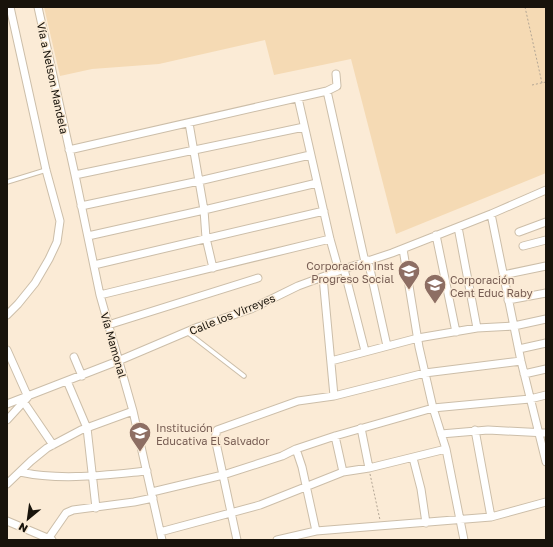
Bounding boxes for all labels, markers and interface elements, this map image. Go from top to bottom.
street label: Vía a Nelson Mandela [35,21,71,135]
school or university icon: Corporación Inst Progreso Social [396,258,422,291]
place label: Corporación Inst Progreso Social [306,259,394,285]
school or university icon: Corporación Cent Educ Raby [422,272,448,305]
place label: Corporación Cent Educ Raby [450,273,533,299]
street label: Calle los Virreyes [187,291,277,337]
street label: Vía Mamonal [98,311,130,380]
school or university icon: Institución Educativa El Salvador [127,420,153,453]
place label: Institución Educativa El Salvador [156,421,270,447]
north arrow [8,499,48,539]
text: N [16,520,30,536]

